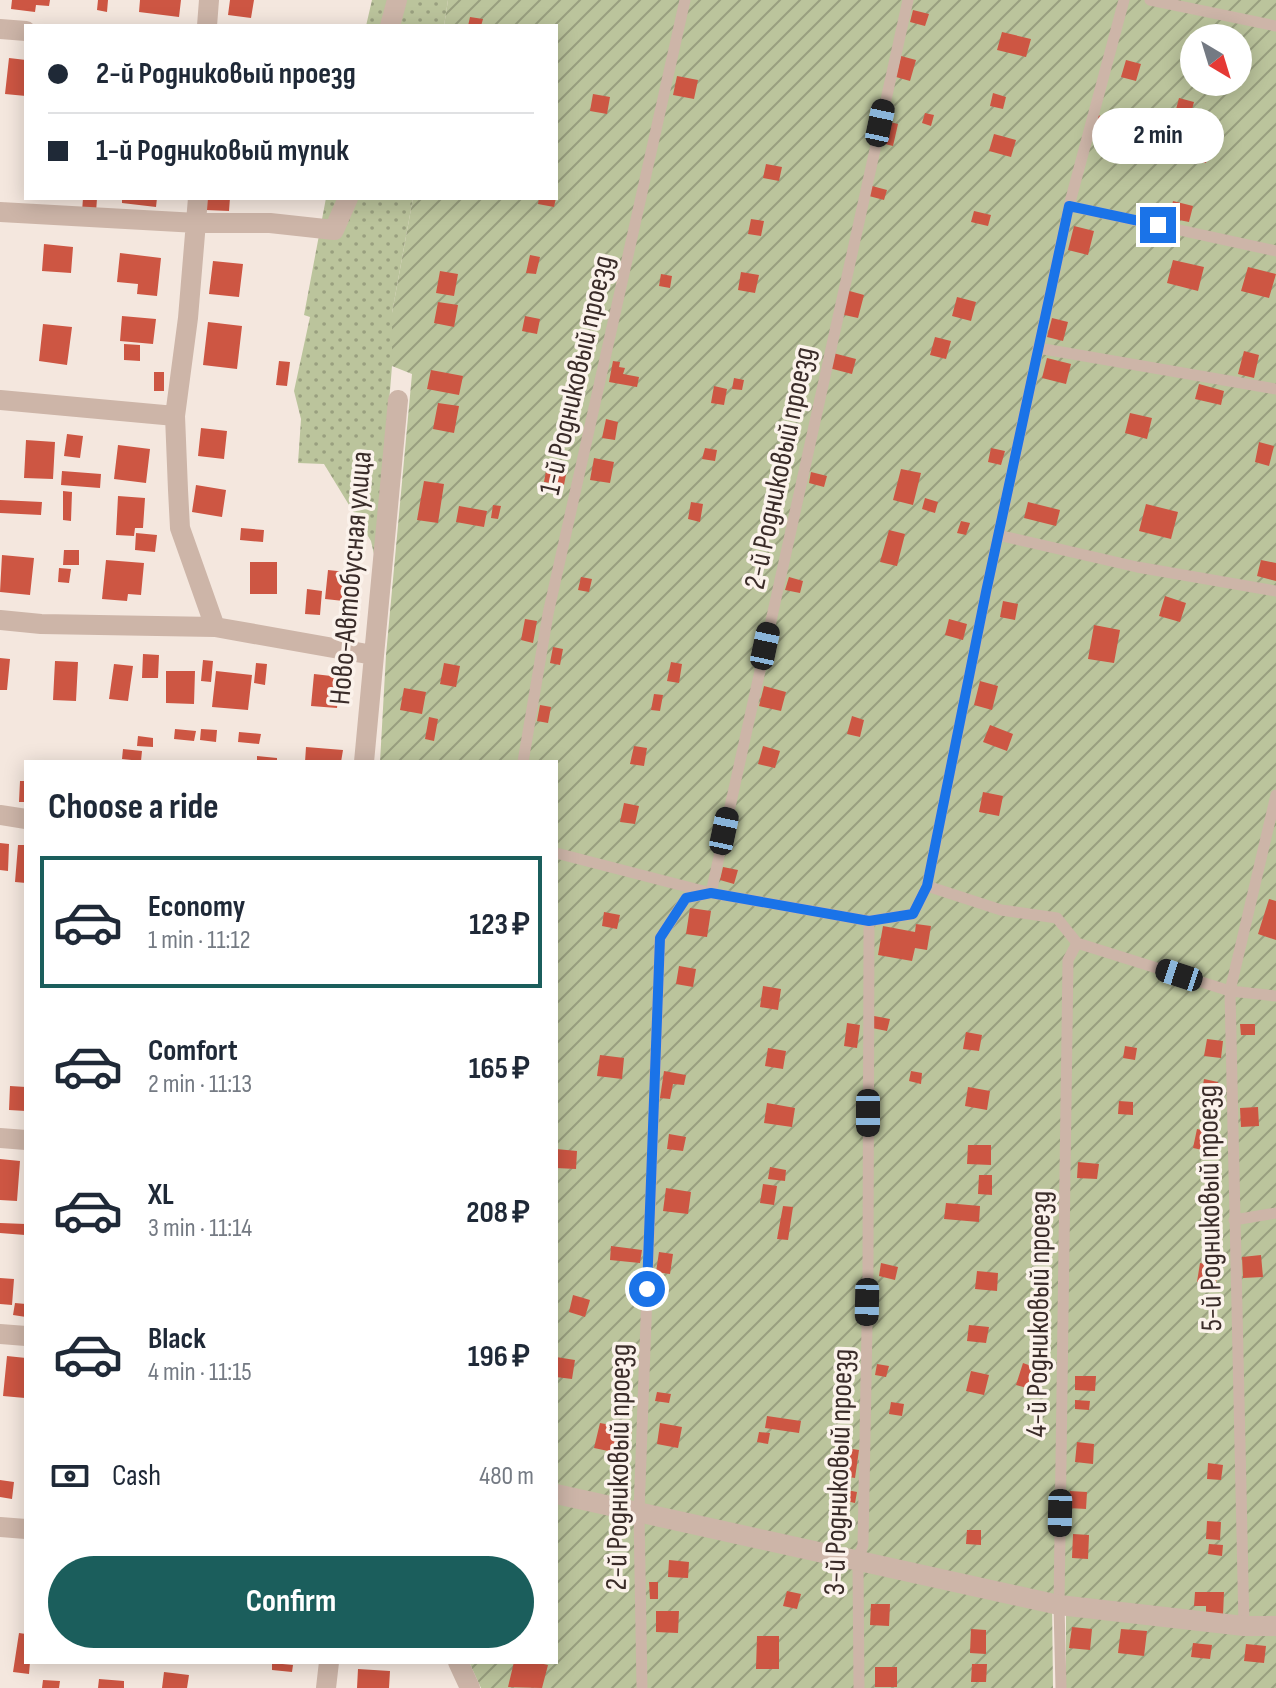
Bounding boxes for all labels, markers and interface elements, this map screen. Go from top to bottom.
north arrow [1180,24,1252,96]
map controls [1180,24,1252,96]
text: 2-й Родниковый проезд [96,56,356,92]
car [863,97,897,149]
callout: 2 min [1092,109,1224,165]
text: 2 min [1133,120,1183,151]
text: 1-й Родниковый тупик [96,133,349,169]
route end [1140,207,1176,243]
street label: 1-й Родниковый проезд [532,252,622,498]
street label: 2-й Родниковый проезд [737,344,823,592]
street label: Ново-Автобусная улица [322,450,380,706]
car [748,620,782,672]
text: Choose a ride [48,786,219,829]
car [707,805,741,857]
icon: car [52,886,124,958]
text: Economy [148,889,245,925]
text: 123 ₽ [469,907,530,943]
text: 1 min · 11:12 [148,925,251,956]
car [1152,956,1206,994]
icon: car [52,1030,124,1102]
text: Comfort [148,1033,238,1069]
text: 165 ₽ [469,1051,530,1087]
text: 2 min · 11:13 [148,1069,252,1100]
street label: 5-й Родниковый проезд [1190,1085,1230,1331]
car [856,1089,880,1137]
icon: car [52,1174,124,1246]
text: XL [148,1177,174,1213]
street label: 4-й Родниковый проезд [1019,1190,1059,1438]
text: 208 ₽ [466,1195,530,1231]
text: 3 min · 11:14 [148,1213,252,1244]
route start [629,1271,665,1307]
car [855,1278,879,1326]
icon: car [52,1318,124,1390]
text: Black [148,1321,206,1357]
text: 196 ₽ [468,1339,530,1375]
street label: 2-й Родниковый проезд [599,1343,639,1591]
street label: 3-й Родниковый проезд [817,1348,861,1596]
text: 4 min · 11:15 [148,1357,252,1388]
icon: cash [48,1454,92,1498]
text: Cash [112,1458,161,1494]
text: 480 m [479,1461,534,1492]
car [1048,1489,1072,1537]
button: Confirm [48,1556,534,1648]

